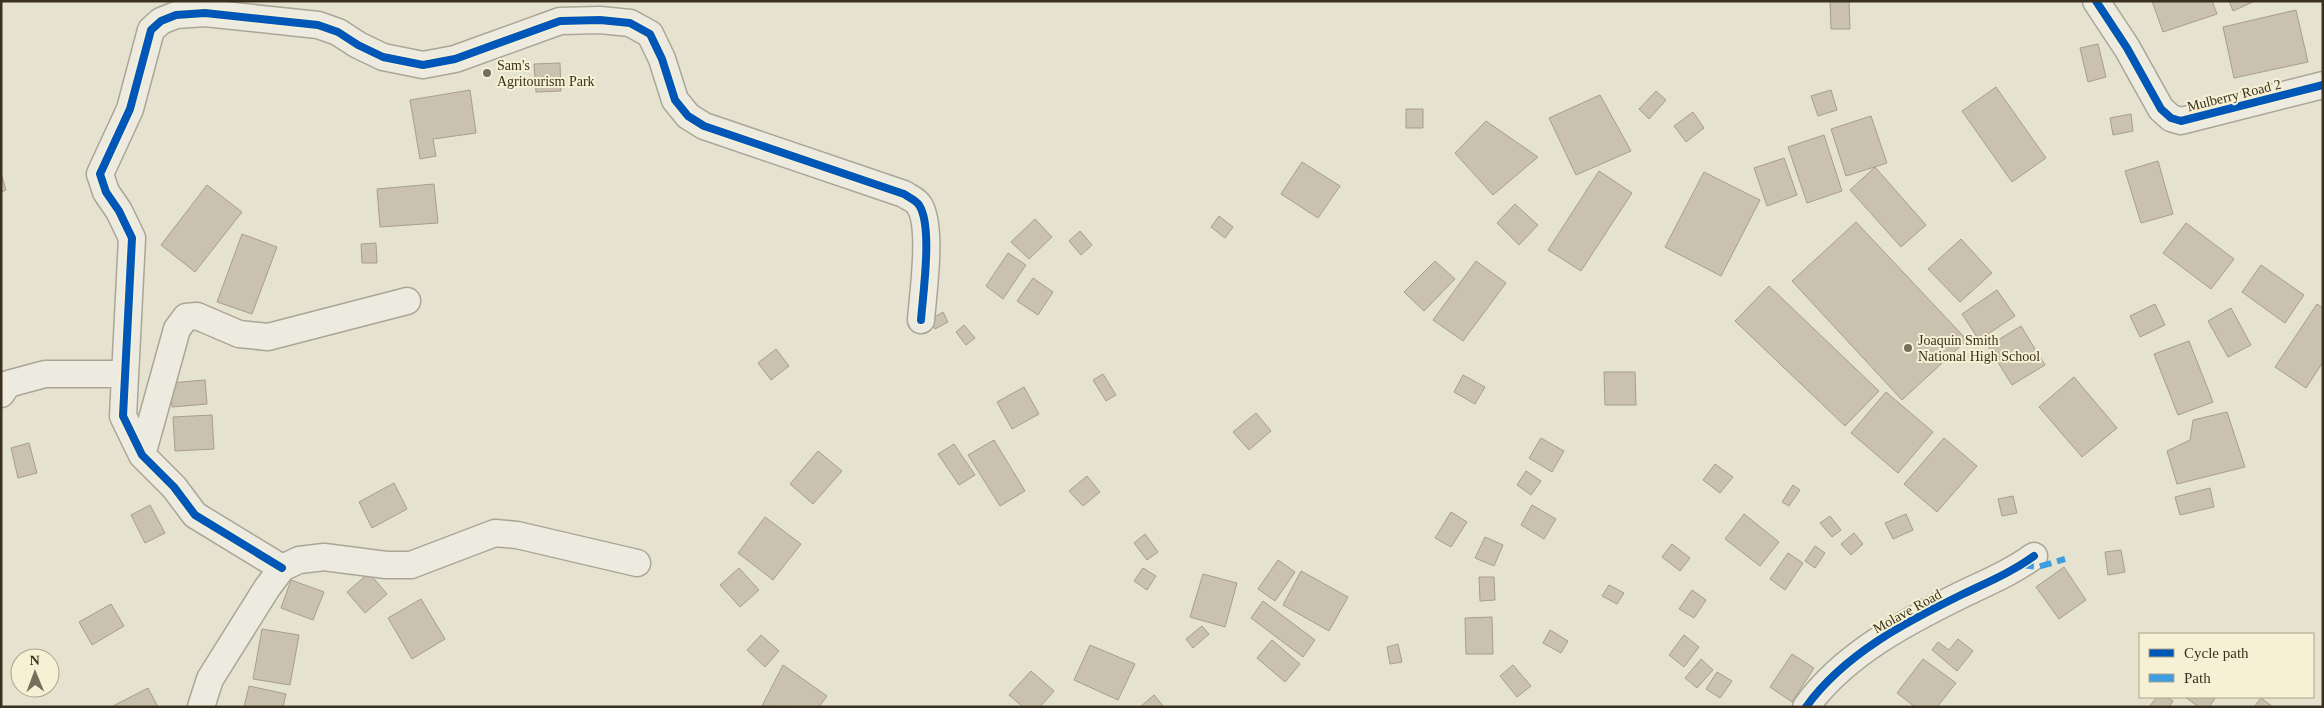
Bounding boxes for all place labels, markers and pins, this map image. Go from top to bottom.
place label: Sam's Agritourism Park [497,58,595,89]
marker: Sam's Agritourism Park [481,67,493,79]
place label: Joaquin Smith National High School [1918,333,2040,364]
marker: Joaquin Smith National High School [1902,342,1914,354]

